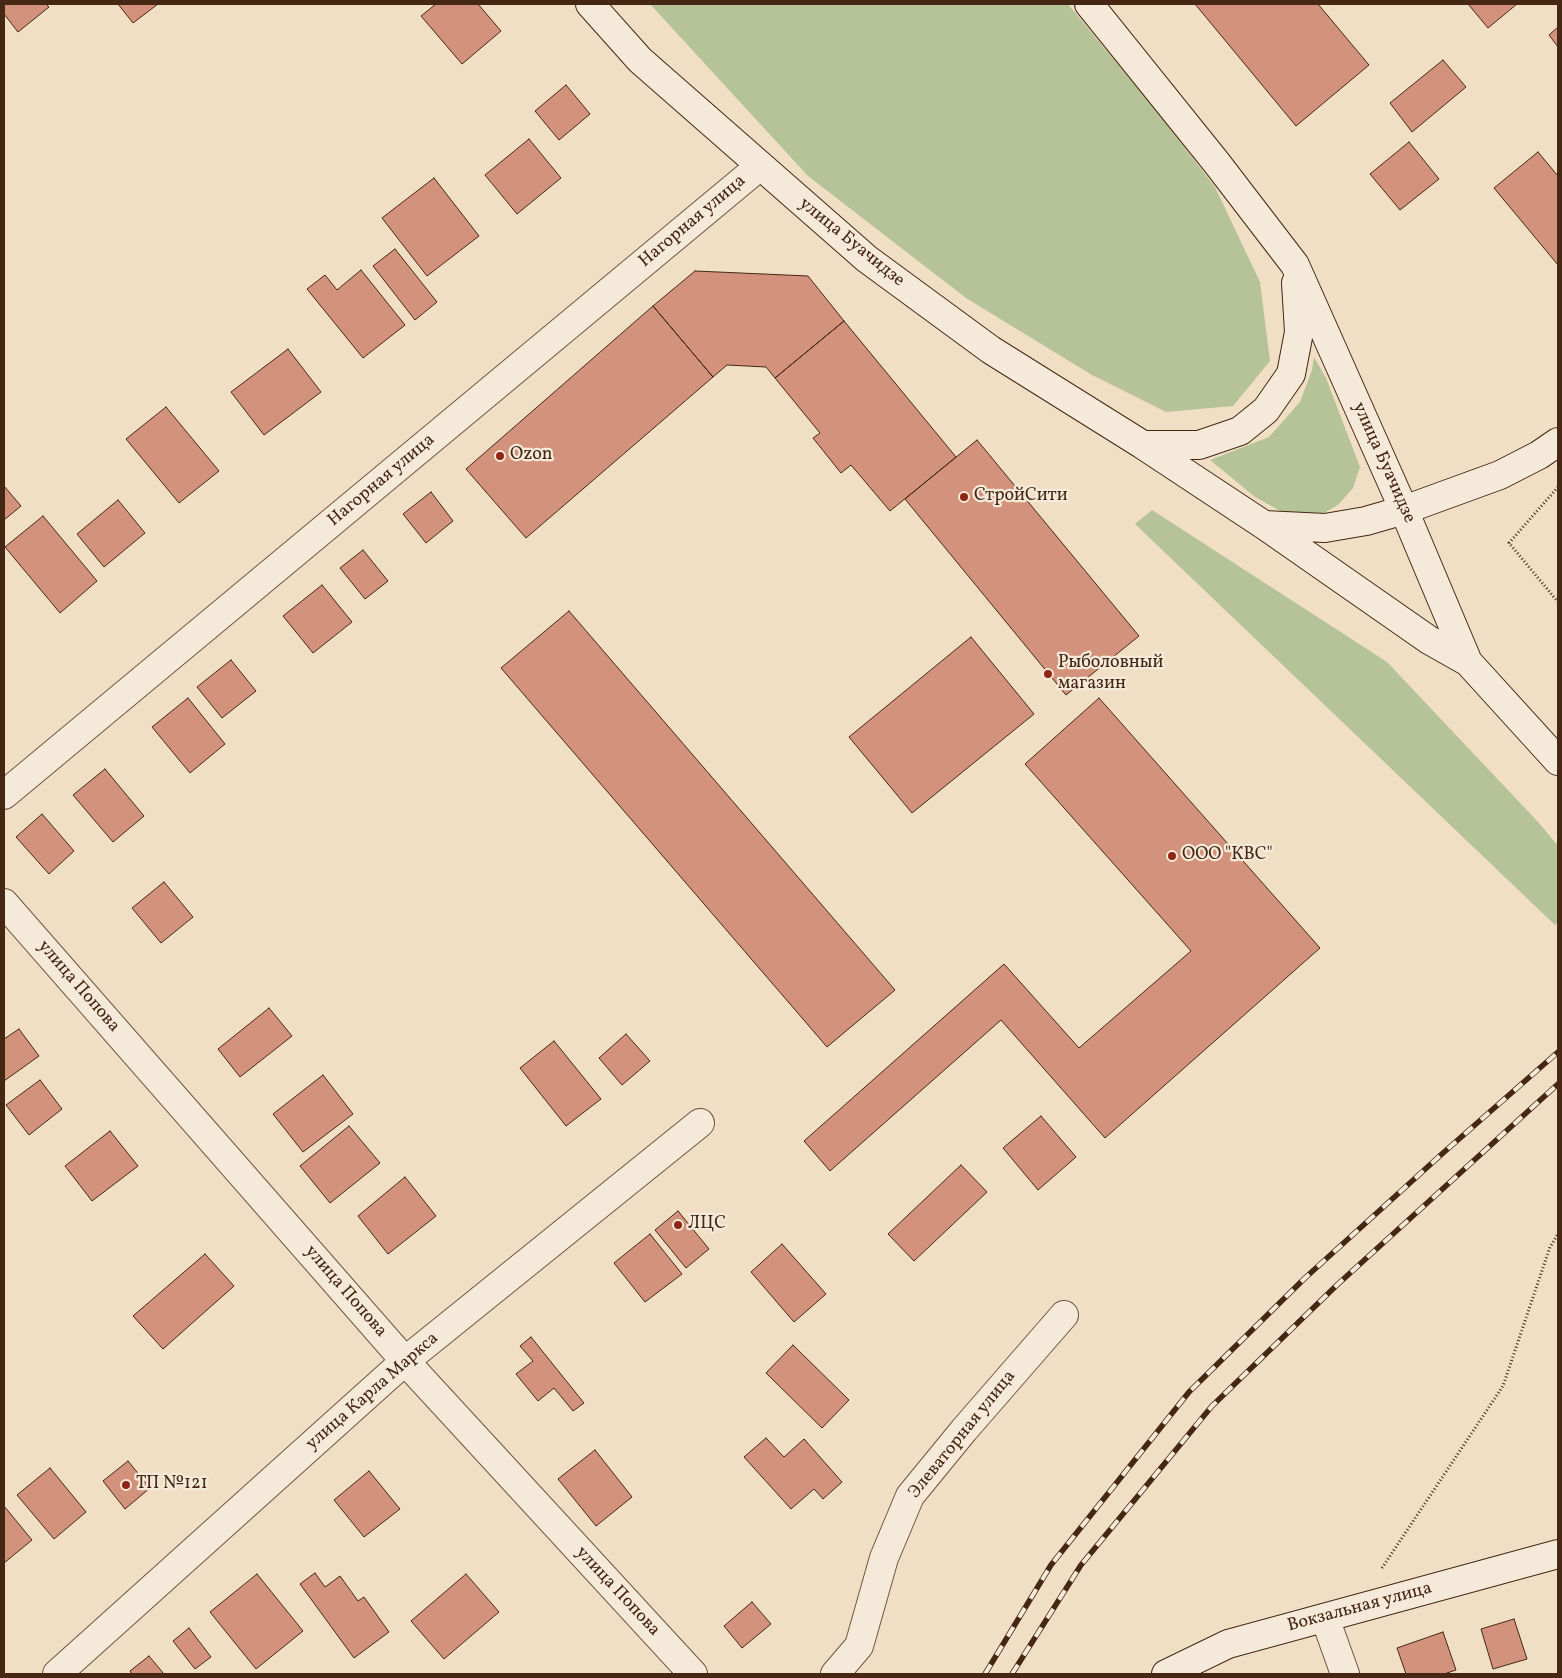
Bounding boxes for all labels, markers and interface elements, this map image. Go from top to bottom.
street label: Нагорная улица [635,171,751,273]
street label: улица Буачидзе [794,194,908,292]
street label: улица Буачидзе [1347,399,1419,527]
street label: Нагорная улица [324,430,440,532]
place label: Ozon [510,445,552,467]
marker: Ozon [494,450,506,462]
place label: СтройСити [974,486,1068,508]
marker: СтройСити [958,491,970,503]
place label: Рыболовный магазин [1058,653,1163,696]
marker: Рыболовный магазин [1042,668,1054,680]
place label: ООО "КВС" [1182,845,1273,867]
marker: ООО "КВС" [1166,850,1178,862]
street label: улица Попова [32,937,124,1037]
place label: ЛЦС [688,1214,726,1236]
marker: ЛЦС [672,1219,684,1231]
street label: улица Попова [299,1242,391,1342]
street label: улица Карла Маркса [302,1328,444,1456]
street label: Элеваторная улица [905,1367,1021,1503]
place label: ТП №121 [136,1474,208,1496]
marker: ТП №121 [120,1479,132,1491]
street label: улица Попова [570,1543,664,1641]
street label: Вокзальная улица [1285,1578,1435,1638]

